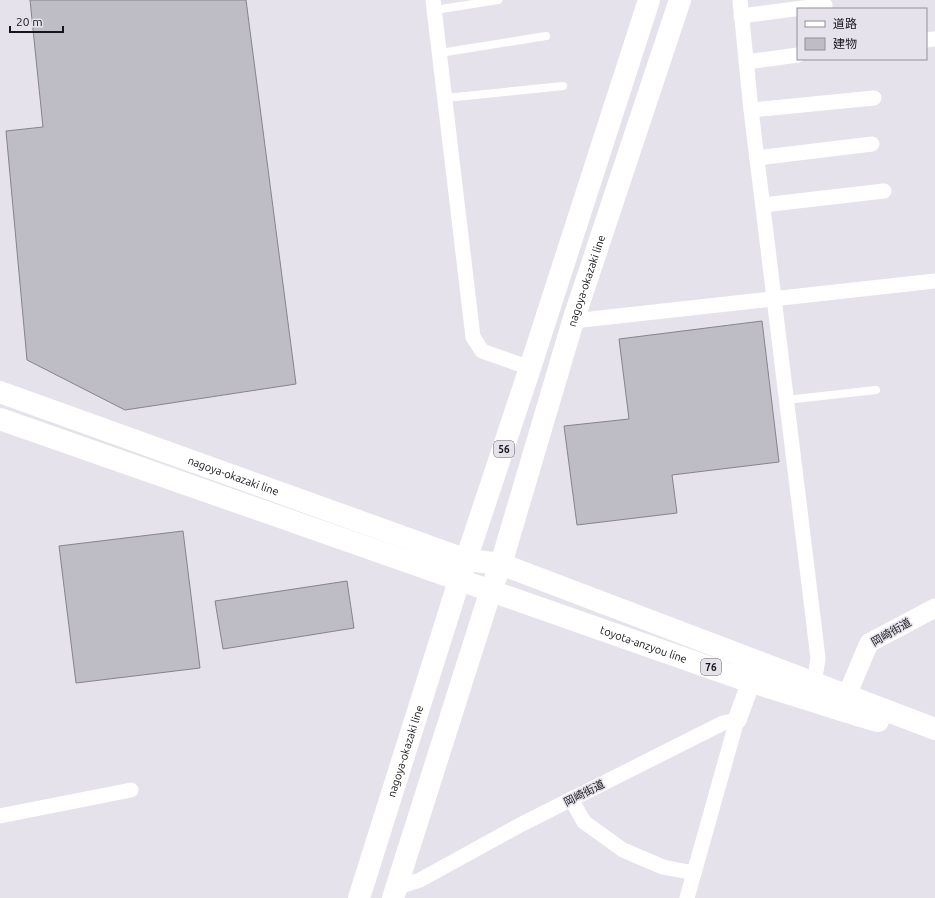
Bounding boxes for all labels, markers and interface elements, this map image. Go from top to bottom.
scale bar [10,8,63,34]
legend [797,8,927,60]
text: 20 m [16,15,43,28]
text: 道路 [833,17,857,30]
text: 建物 [833,37,857,50]
street label: nagoya-okazaki line [566,233,607,328]
road number: 56 [494,441,514,457]
street label: nagoya-okazaki line [186,454,281,498]
street label: 岡崎街道 [869,616,913,648]
street label: toyota-anzyou line [599,624,689,665]
road number: 76 [701,659,721,675]
street label: nagoya-okazaki line [385,704,425,799]
street label: 岡崎街道 [562,778,606,808]

